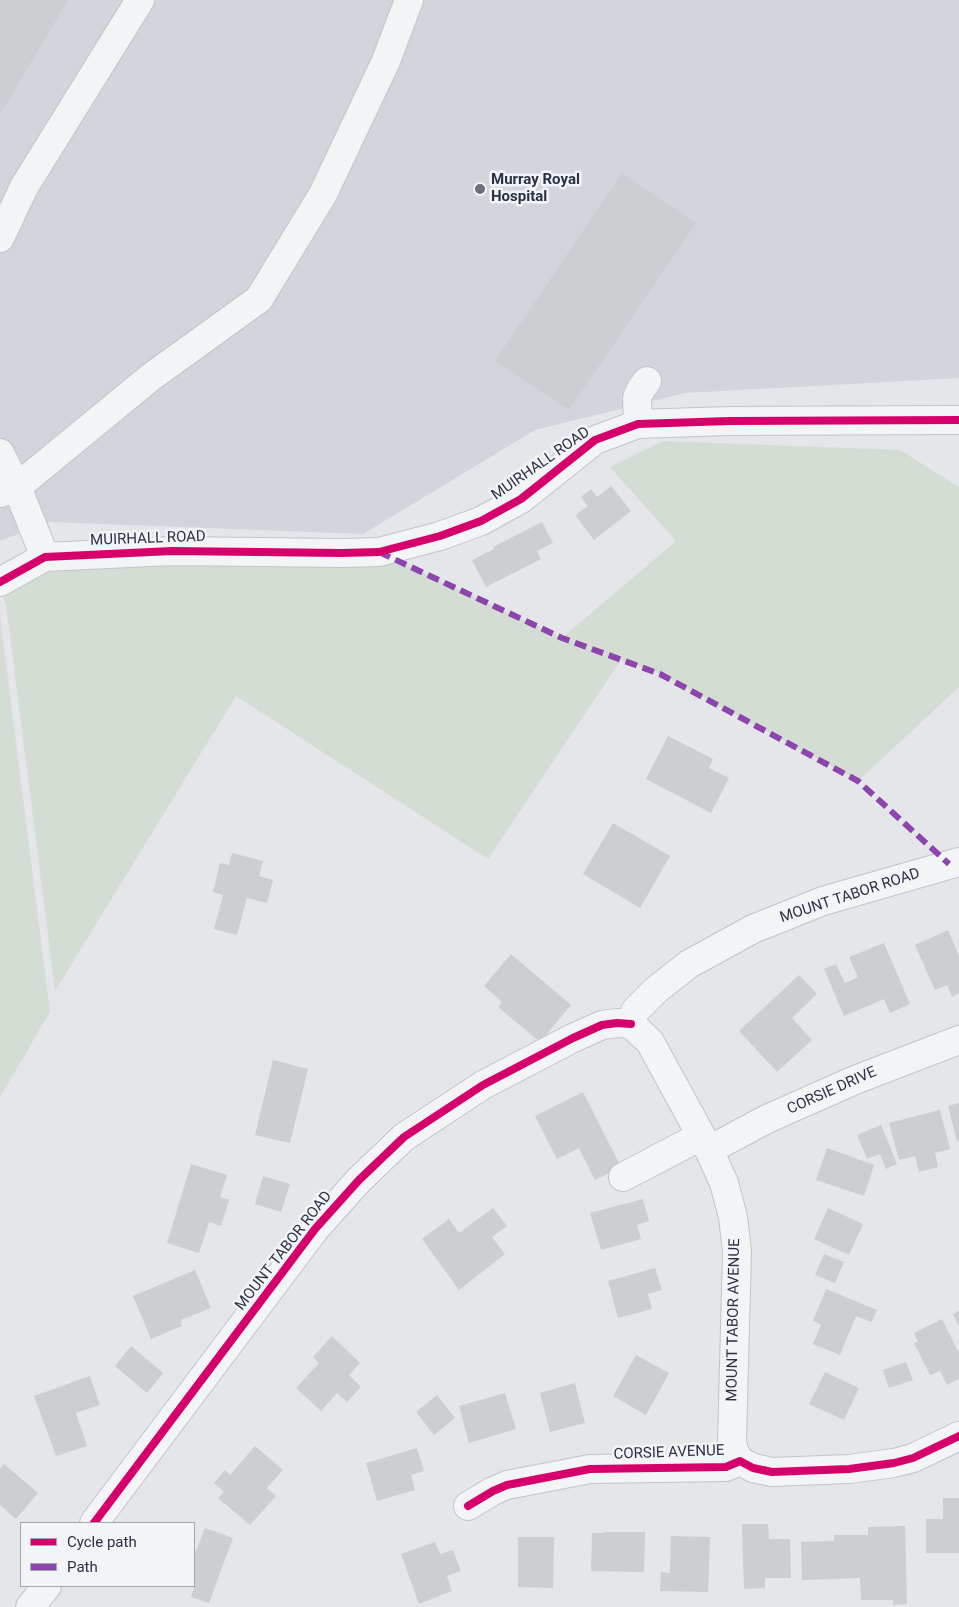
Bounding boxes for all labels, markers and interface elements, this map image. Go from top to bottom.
place label: Murray Royal Hospital [491,171,580,206]
marker: Murray Royal Hospital [473,182,487,196]
street label: MUIRHALL ROAD [488,423,594,505]
street label: MUIRHALL ROAD [90,528,206,550]
street label: MOUNT TABOR ROAD [778,865,922,927]
street label: CORSIE DRIVE [785,1063,879,1119]
street label: MOUNT TABOR ROAD [232,1188,336,1314]
street label: MOUNT TABOR AVENUE [724,1238,744,1402]
street label: CORSIE AVENUE [613,1442,725,1464]
legend [20,1522,195,1587]
text: Cycle path [67,1533,137,1551]
text: Path [67,1558,98,1576]

